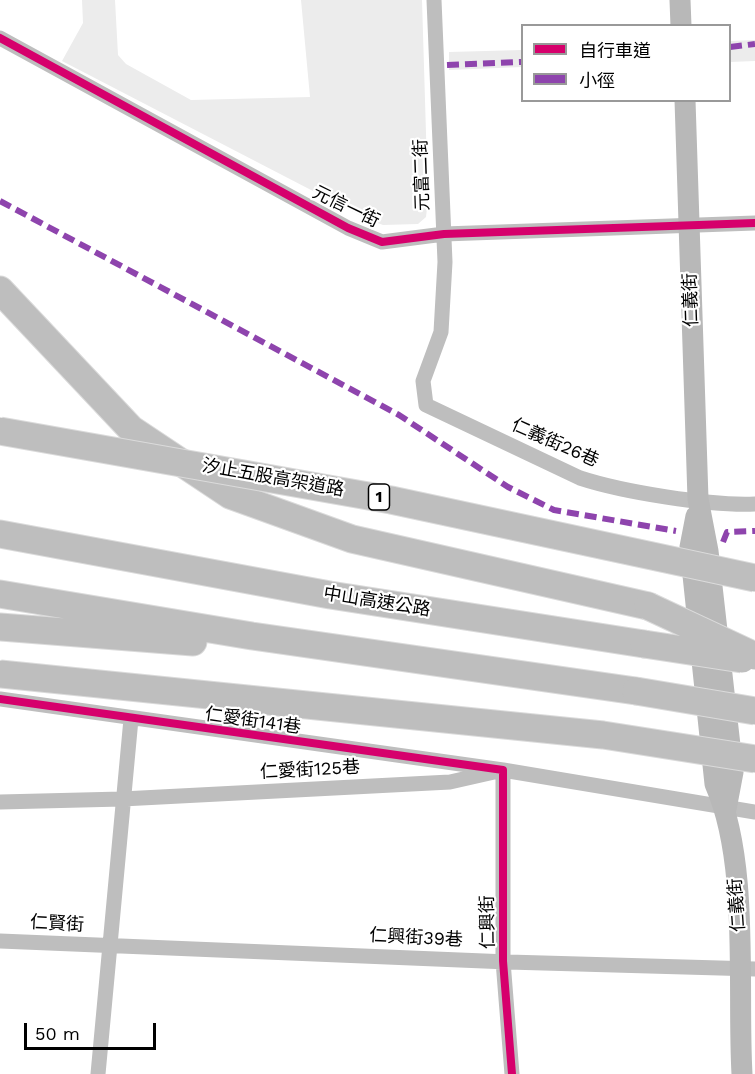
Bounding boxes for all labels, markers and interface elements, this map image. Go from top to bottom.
legend [521,24,731,102]
text: 自行車道 [579,40,651,61]
text: 小徑 [579,70,615,91]
street label: 元富二街 [410,139,434,211]
street label: 元信一街 [309,182,383,232]
street label: 仁義街 [679,273,703,327]
street label: 仁義街26巷 [508,414,602,472]
street label: 汐止五股高架道路 [200,455,346,501]
road number: 1 [368,484,389,510]
street label: 中山高速公路 [322,583,432,621]
street label: 仁愛街141巷 [204,704,302,738]
street label: 仁愛街125巷 [260,757,360,783]
street label: 仁義街 [724,877,750,933]
street label: 仁興街 [477,895,499,949]
street label: 仁賢街 [29,912,85,936]
street label: 仁興街39巷 [369,925,463,951]
scale bar [27,1011,159,1049]
text: 50 m [35,1023,80,1044]

